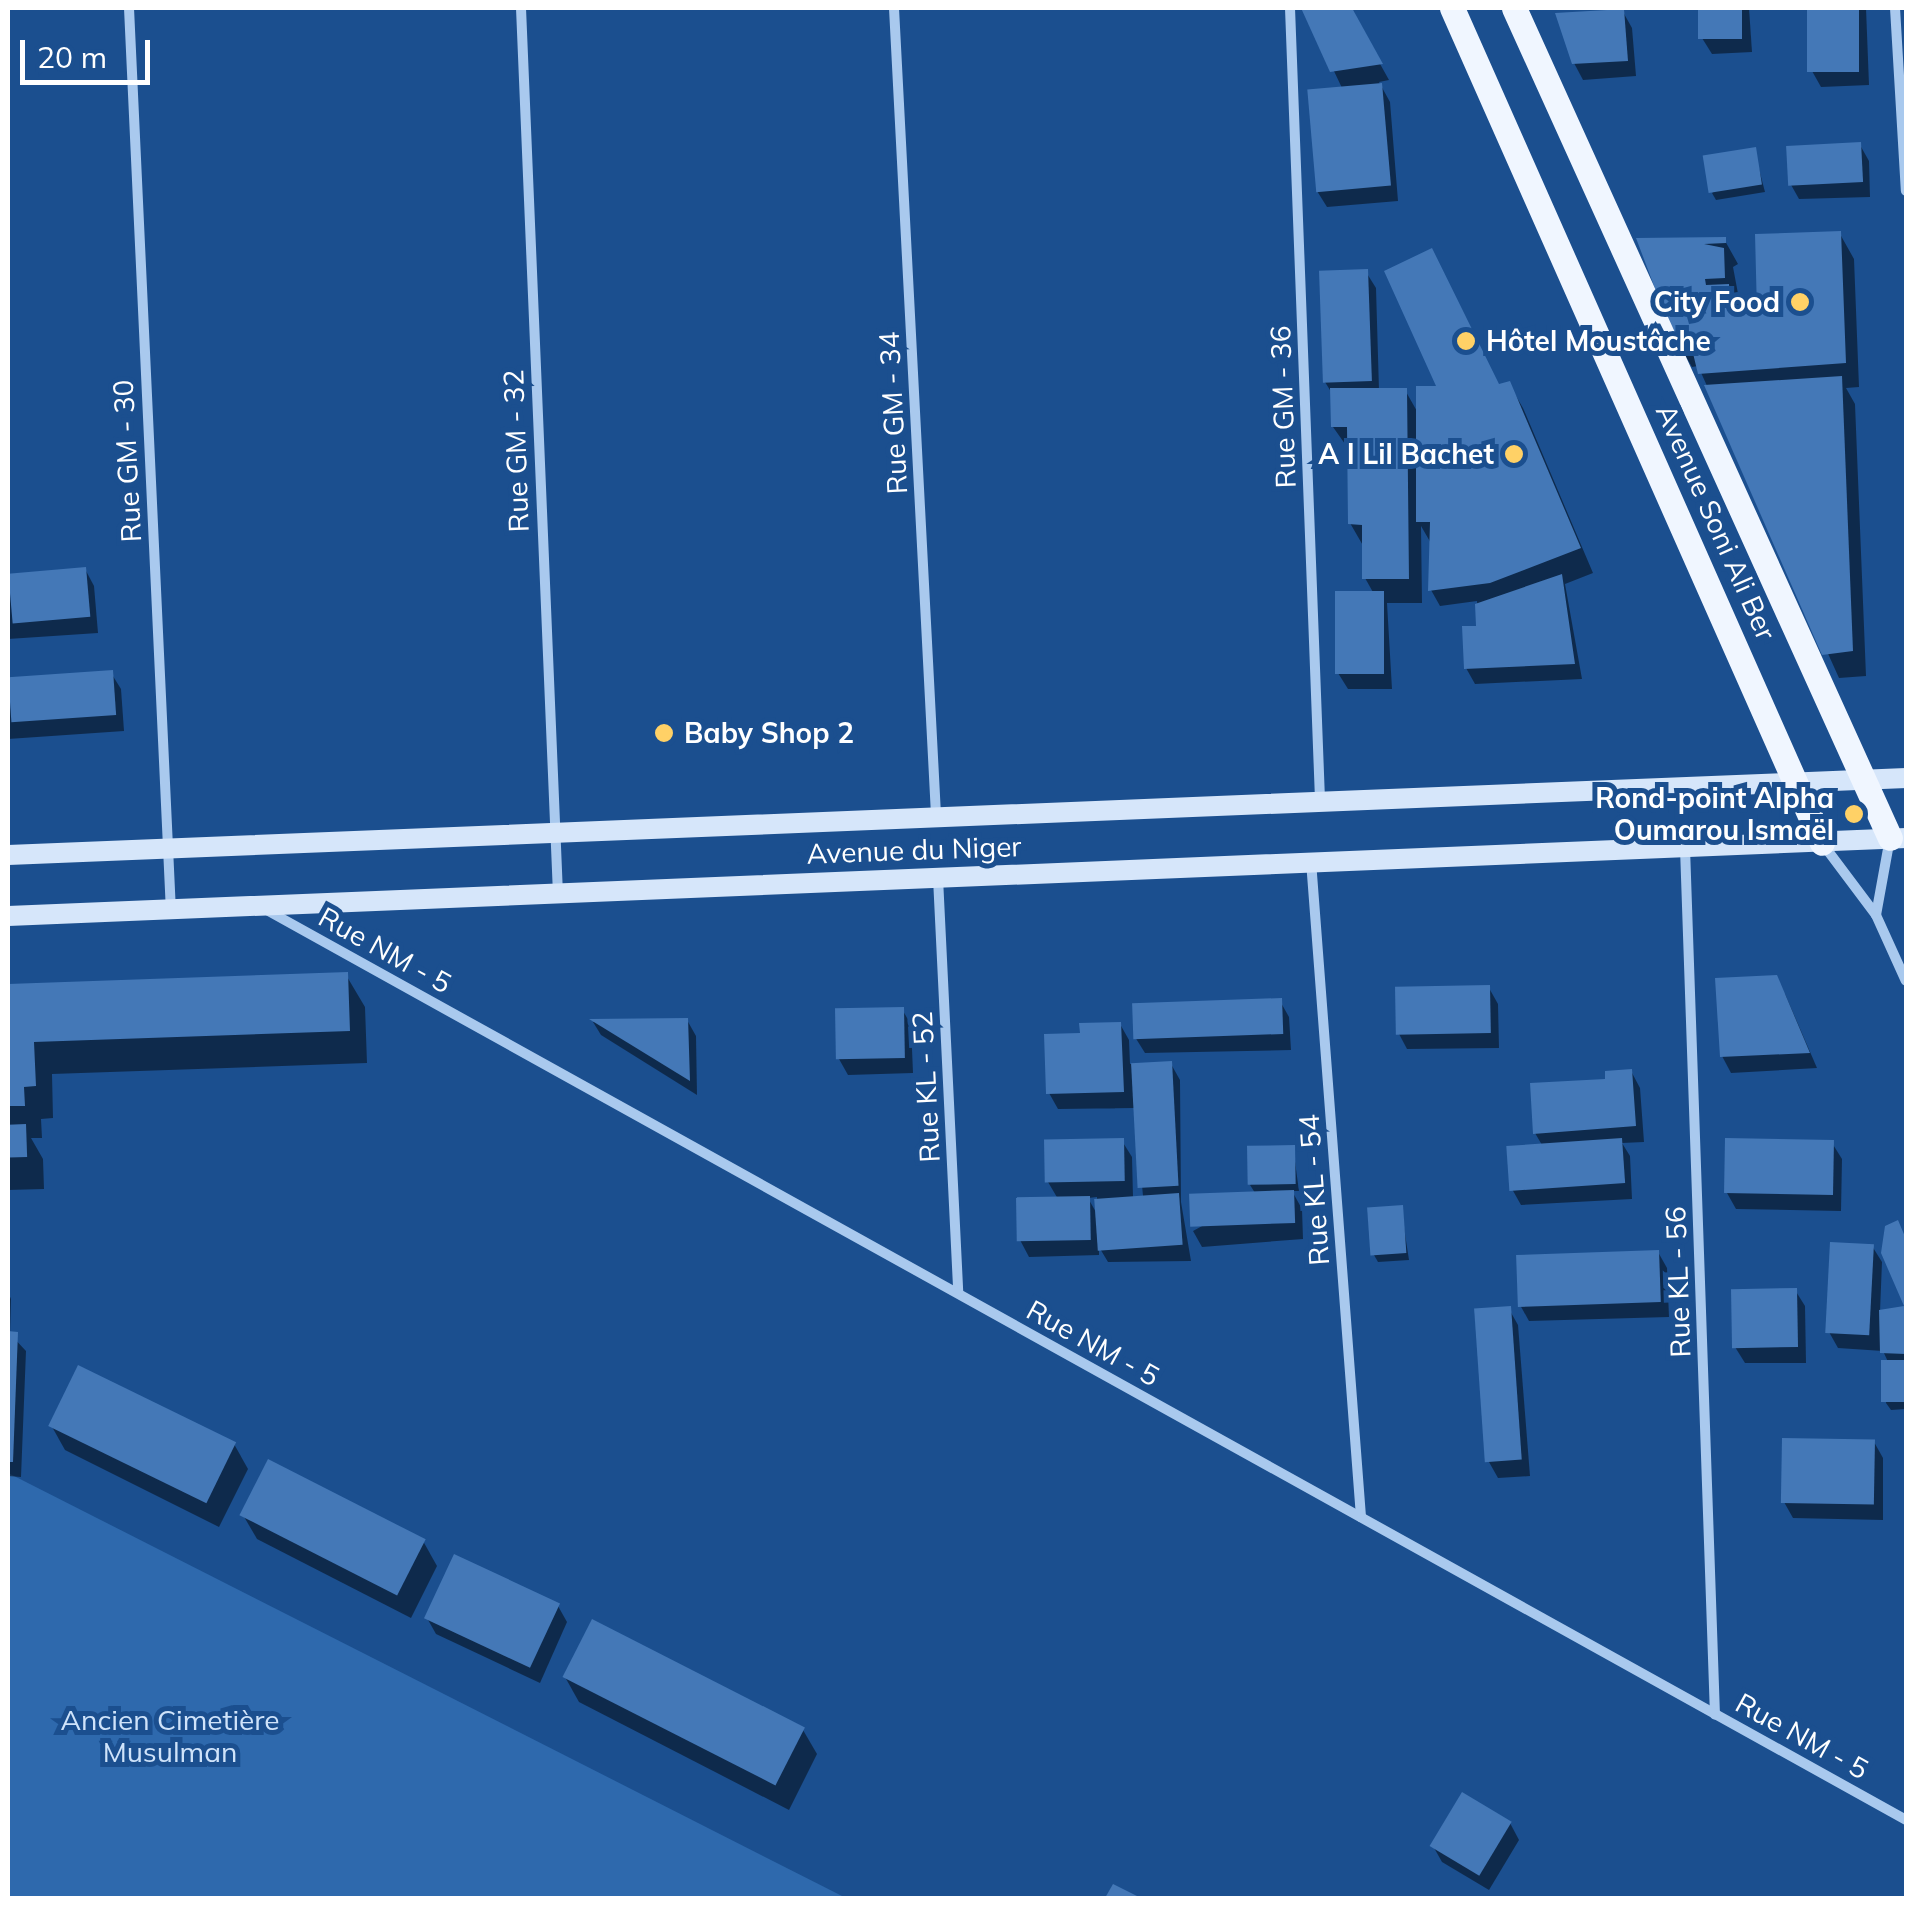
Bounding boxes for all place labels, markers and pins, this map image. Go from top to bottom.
place label: City Food [1654,285,1780,319]
marker: City Food [1789,291,1811,313]
place label: Hôtel Moustâche [1486,324,1711,358]
marker: Hôtel Moustâche [1455,330,1477,352]
place label: A I Lil Bachet [1318,437,1494,471]
marker: A I Lil Bachet [1503,443,1525,465]
place label: Baby Shop 2 [684,716,854,750]
marker: Baby Shop 2 [653,722,675,744]
place label: Rond-point Alpha Oumarou Ismaël [1595,781,1834,847]
marker: Rond-point Alpha Oumarou Ismaël [1843,803,1865,825]

